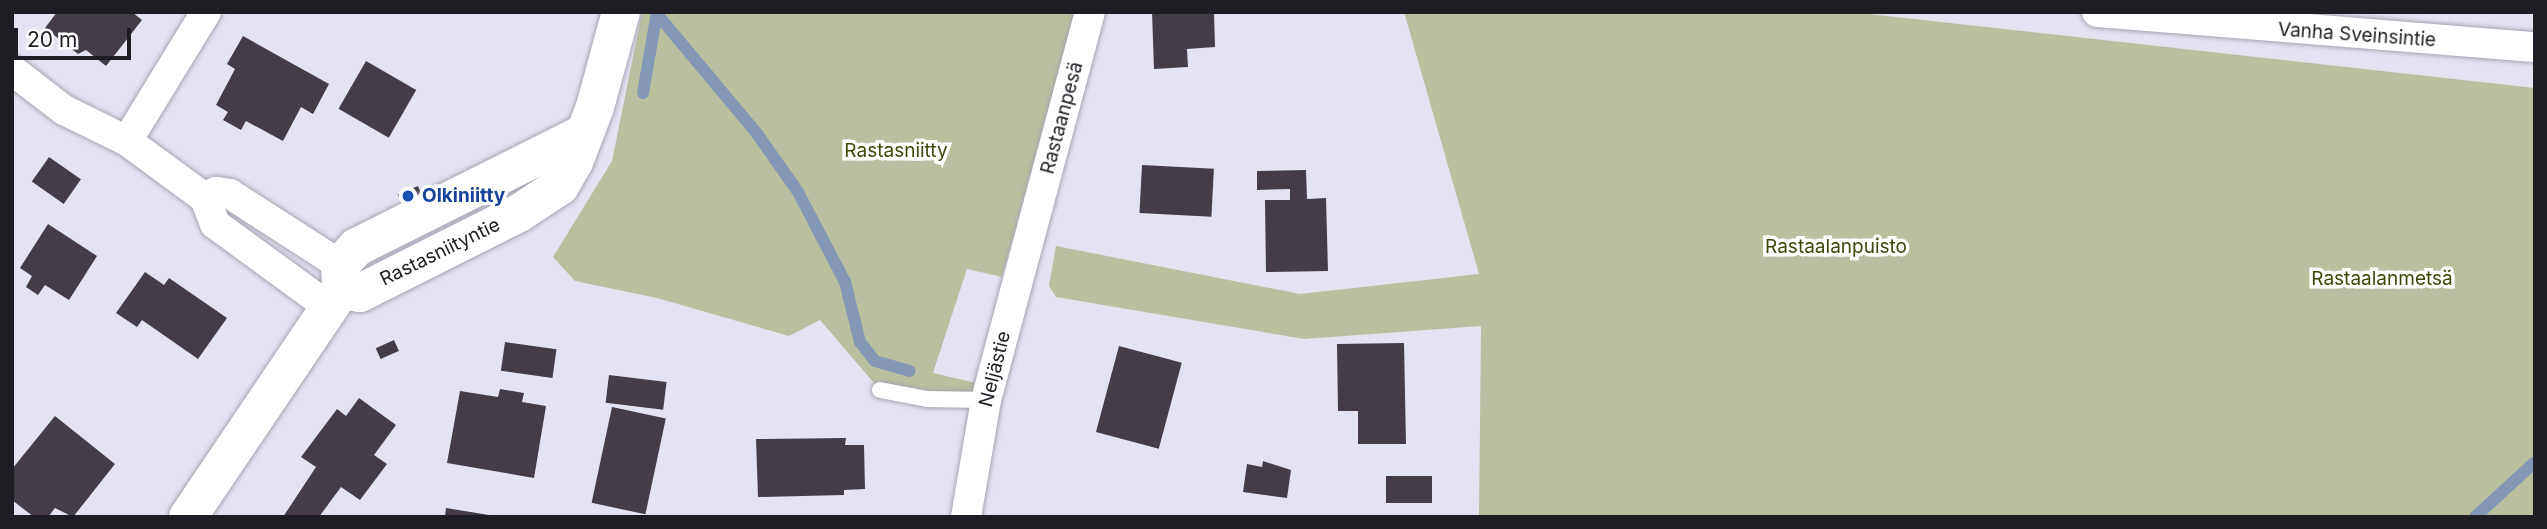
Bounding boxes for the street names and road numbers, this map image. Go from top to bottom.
street label: Vanha Sveinsintie [2277,18,2437,52]
street label: Rastaanpesä [1036,59,1088,177]
street label: Rastasniityntie [376,213,504,291]
street label: Neljästie [975,329,1015,409]

